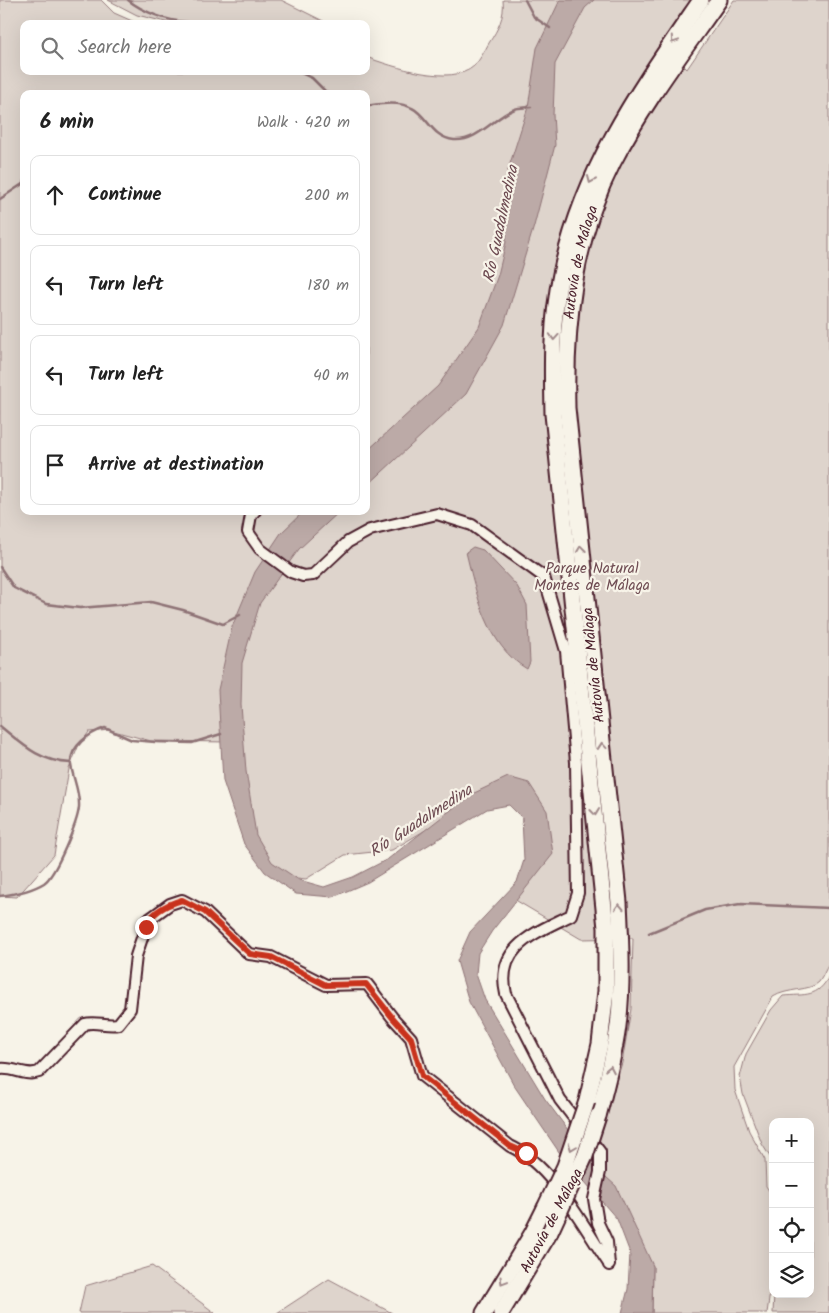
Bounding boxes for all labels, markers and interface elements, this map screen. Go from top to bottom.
search box [20,20,370,75]
text: Search here [78,33,172,63]
icon: search [38,34,66,62]
one-way arrow [670,35,680,44]
text: 6 min [40,106,94,139]
text: Walk · 420 m [257,110,350,135]
water label: Río Guadalmedina [476,162,526,285]
one-way arrow [586,175,597,184]
text: Continue [88,180,161,210]
icon: ahead [41,181,69,209]
text: 200 m [305,183,349,208]
street label: Autovía de Málaga [558,202,605,320]
text: Turn left [88,270,163,300]
icon: left [41,271,69,299]
text: 180 m [307,273,349,298]
one-way arrow [548,333,559,341]
text: Turn left [88,360,163,390]
icon: left [41,361,69,389]
text: 40 m [313,363,349,388]
text: Arrive at destination [88,450,264,480]
icon: arrive [41,451,69,479]
one-way arrow [576,545,587,553]
park label: Parque Natural Montes de Málaga [534,557,650,598]
street label: Autovía de Málaga [576,606,612,724]
one-way arrow [597,742,608,750]
water label: Río Guadalmedina [364,777,479,864]
one-way arrow [589,808,600,816]
one-way arrow [614,903,625,911]
route end [135,916,158,939]
one-way arrow [604,1065,615,1074]
map controls [769,1118,814,1298]
button: + [769,1118,814,1163]
route start [515,1142,538,1165]
one-way arrow [568,1142,578,1151]
button: − [769,1163,814,1208]
street label: Autovía de Málaga [514,1164,590,1278]
button: locate [769,1208,814,1253]
button: layers [769,1253,814,1298]
one-way arrow [500,1275,510,1284]

